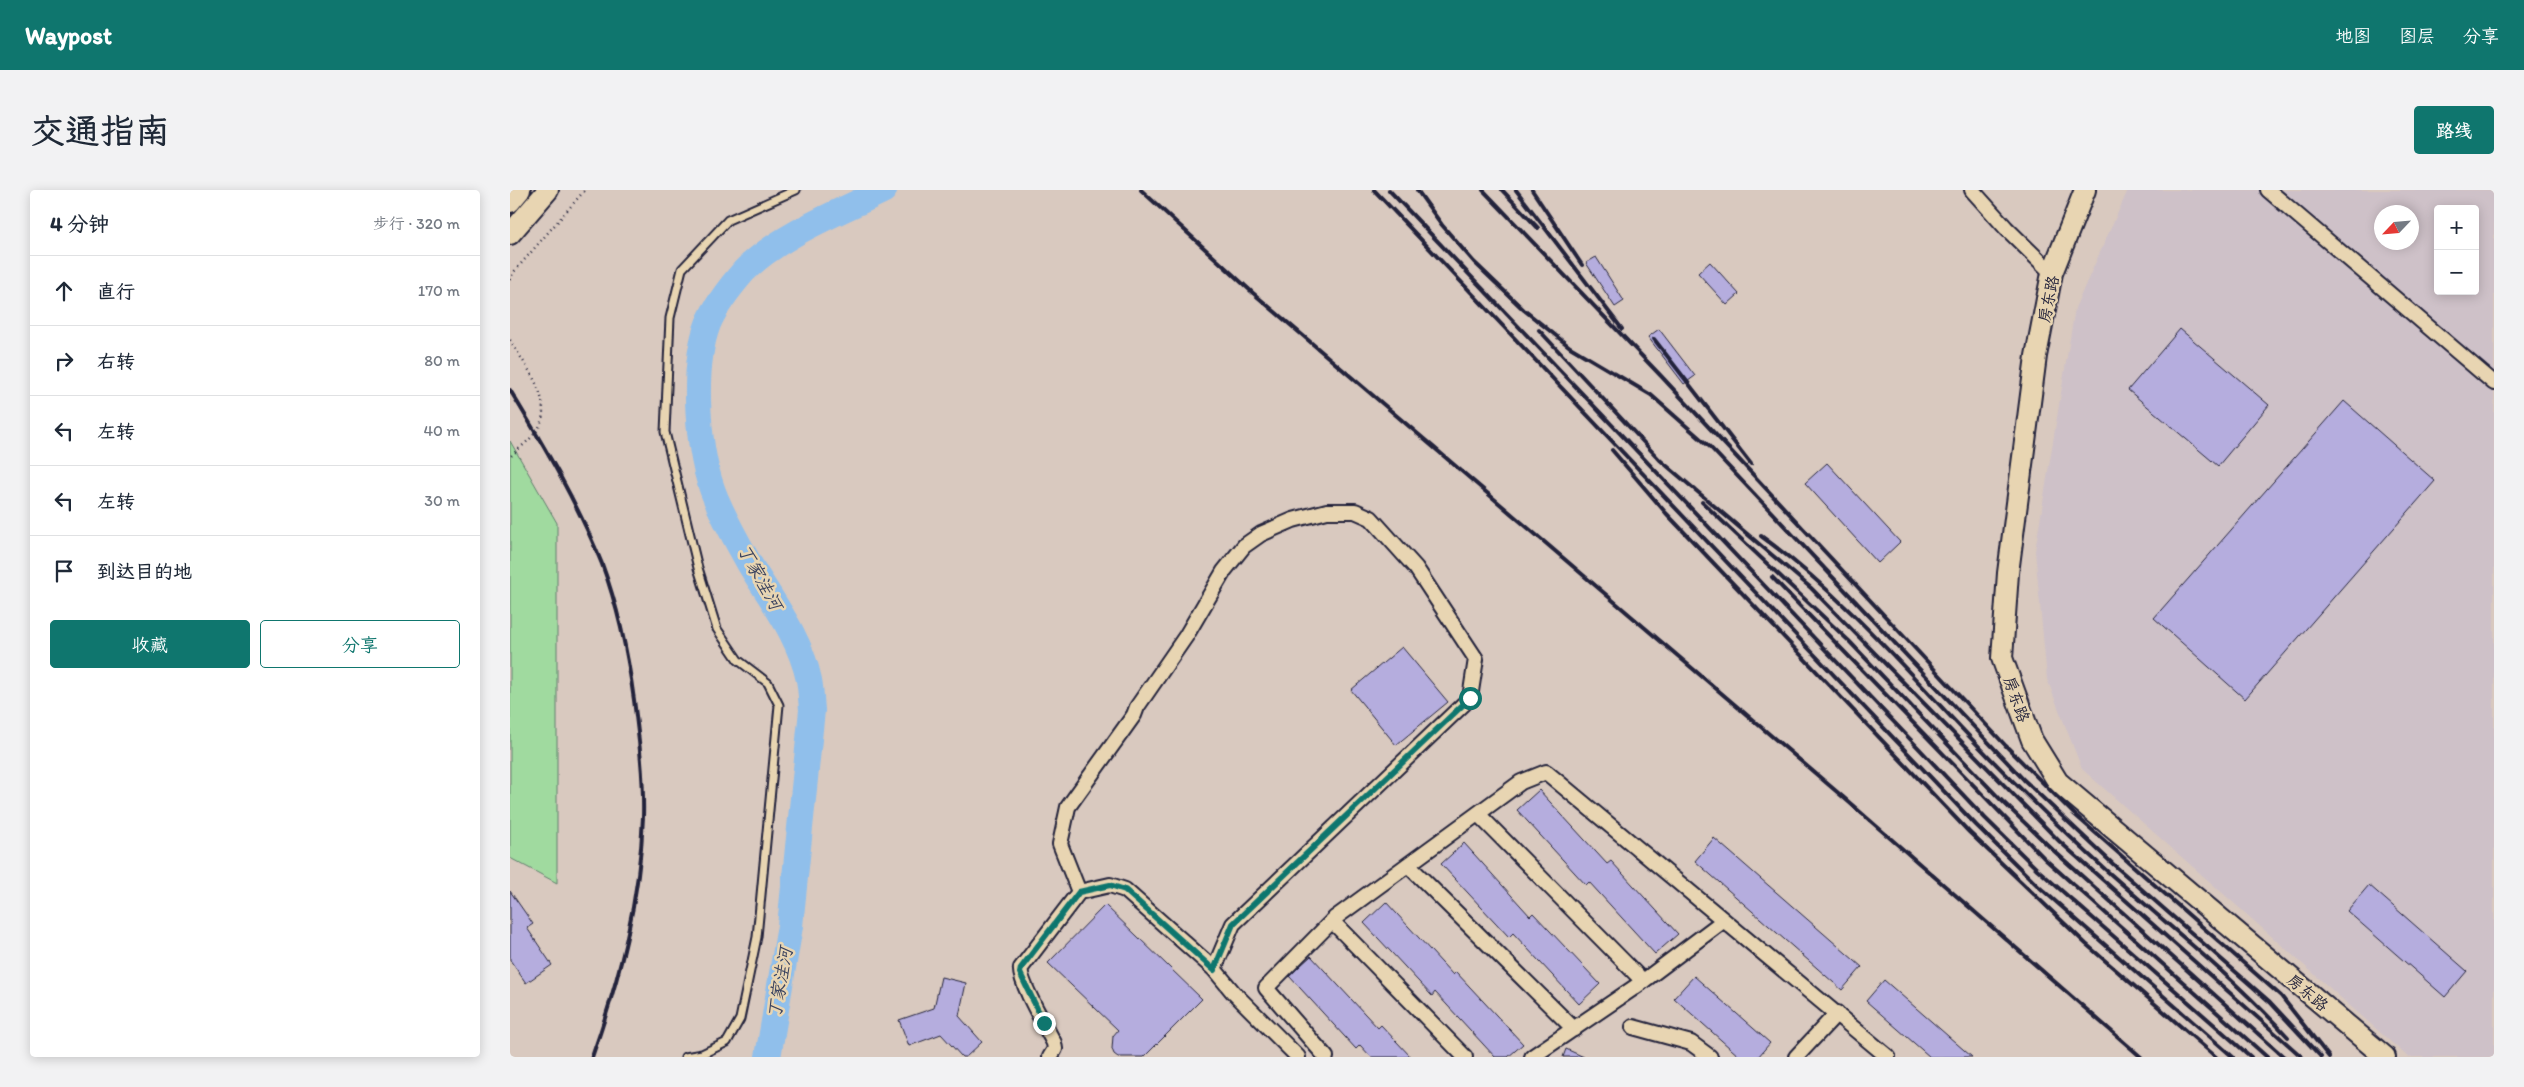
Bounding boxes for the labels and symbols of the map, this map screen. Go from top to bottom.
north arrow [2374,205,2419,250]
street label: 房东路 [2034,274,2063,325]
water label: 丁家洼河 [733,540,789,616]
street label: 房东路 [1999,673,2034,725]
route start [1459,687,1482,710]
water label: 丁家洼河 [763,943,798,1020]
street label: 房东路 [2283,970,2332,1015]
route end [1033,1012,1056,1035]

